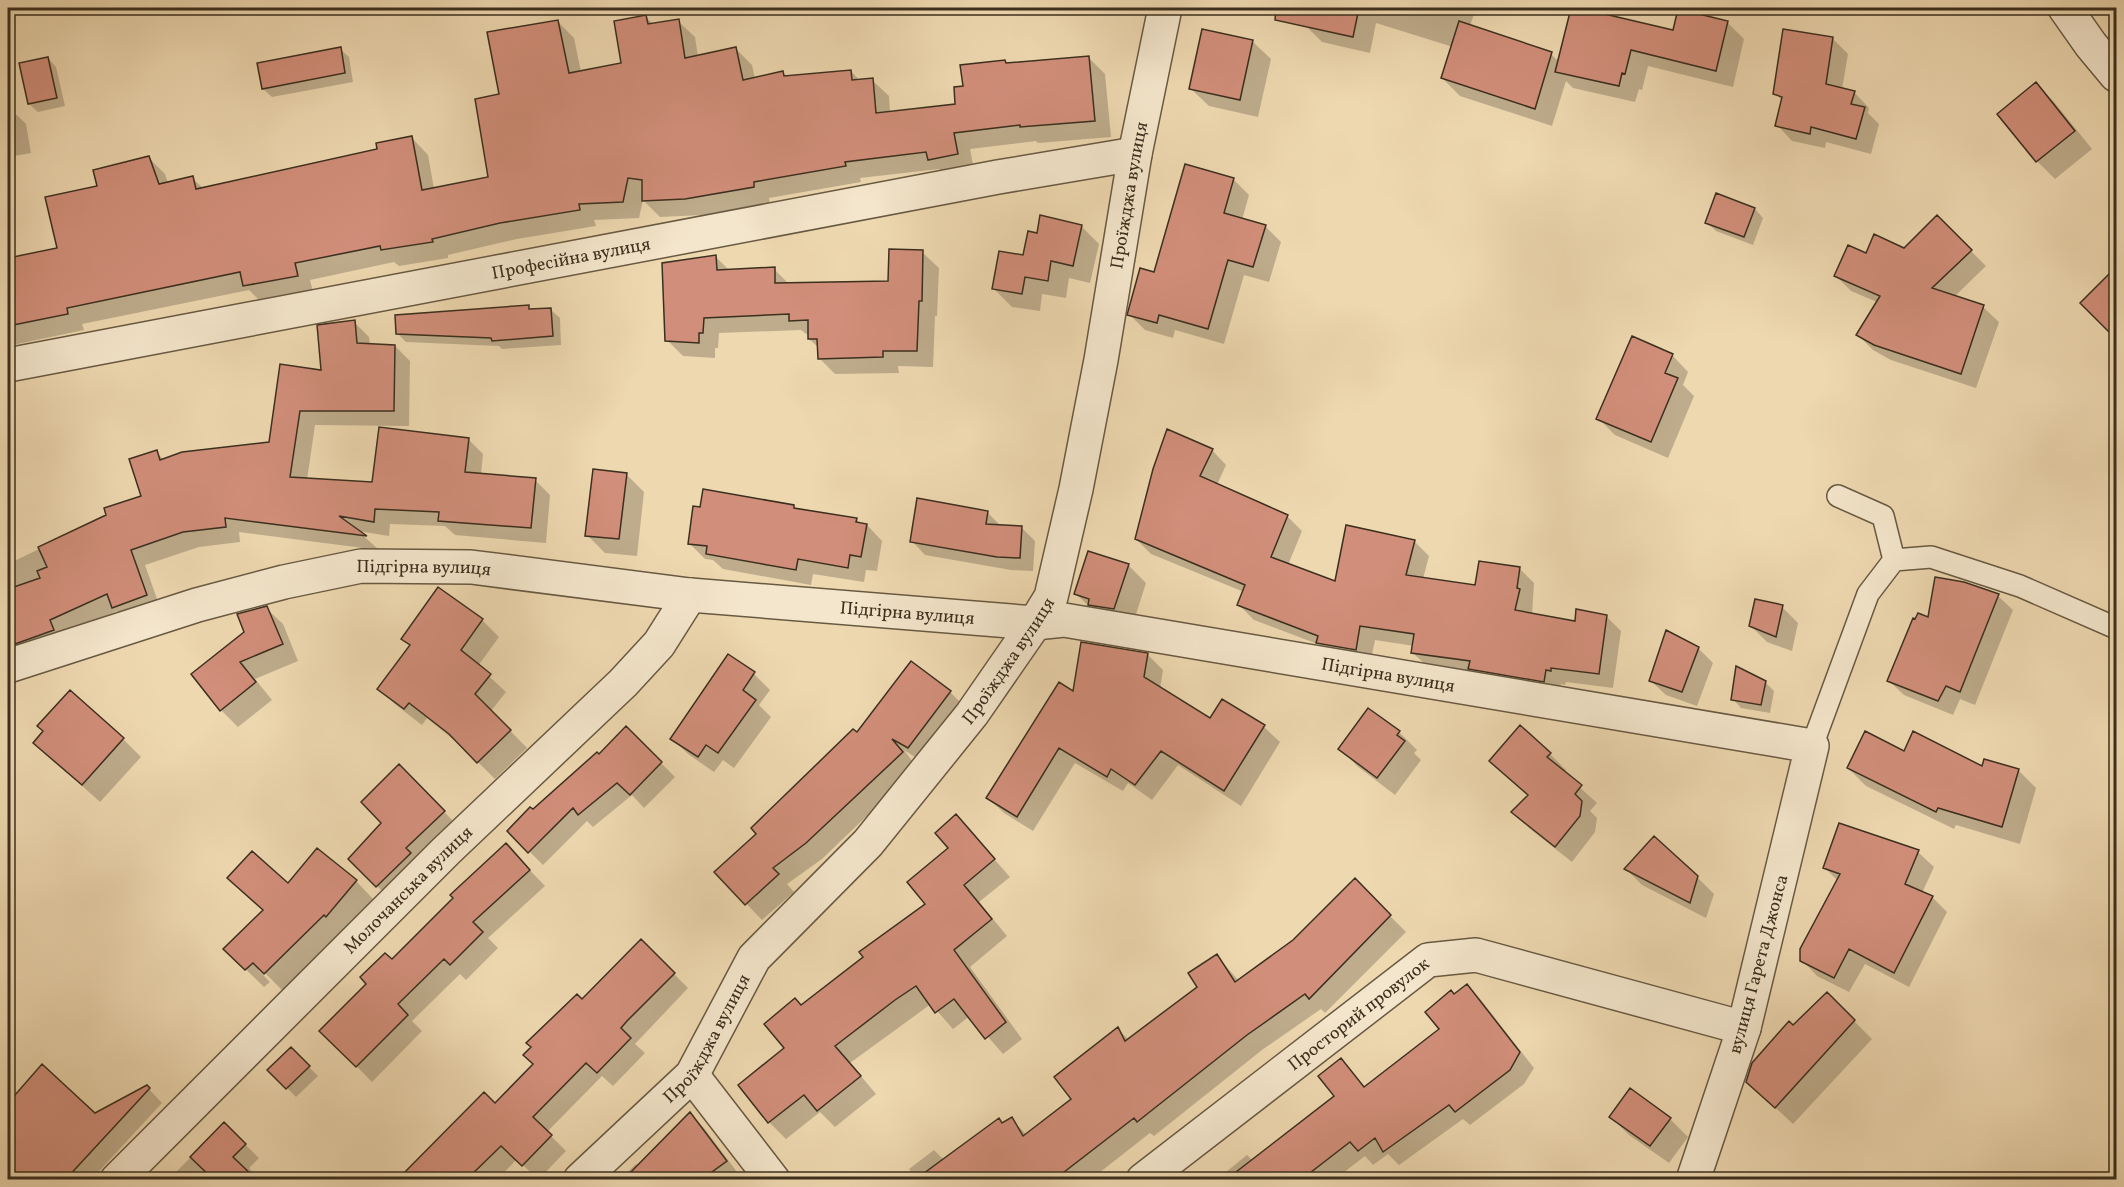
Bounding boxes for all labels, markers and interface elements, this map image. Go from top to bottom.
street label: Проїжджа вулиця [1105,120,1155,271]
street label: Професійна вулиця [490,232,653,287]
street label: Підгірна вулиця [356,555,493,583]
street label: Проїжджа вулиця [957,593,1062,731]
street label: Підгірна вулиця [839,596,975,632]
street label: Підгірна вулиця [1319,653,1457,700]
street label: Молочанська вулиця [339,821,479,960]
street label: вулиця Гарета Джонса [1723,872,1795,1057]
street label: Просторий провулок [1283,952,1436,1078]
street label: Проїжджа вулиця [658,970,757,1110]

